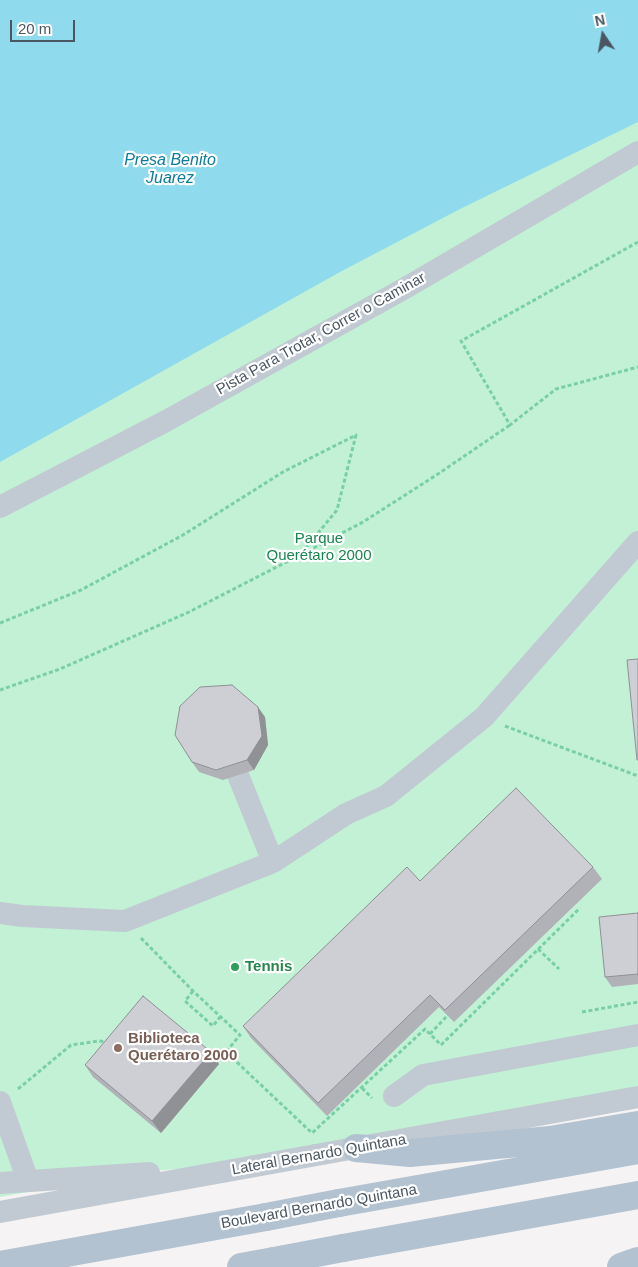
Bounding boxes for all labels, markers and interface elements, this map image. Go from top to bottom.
scale bar [12,10,78,42]
north arrow [578,10,628,60]
text: N [593,11,606,29]
text: 20 m [18,20,51,37]
water label: Presa Benito Juarez [124,151,216,189]
street label: Pista Para Trotar, Correr o Caminar [213,269,429,399]
park label: Parque Querétaro 2000 [266,530,372,565]
place label: Tennis [245,958,292,976]
marker: Tennis [229,961,241,973]
place label: Biblioteca Querétaro 2000 [128,1030,237,1065]
marker: Biblioteca Querétaro 2000 [112,1042,124,1054]
street label: Lateral Bernardo Quintana [230,1131,408,1179]
street label: Boulevard Bernardo Quintana [220,1181,418,1233]

